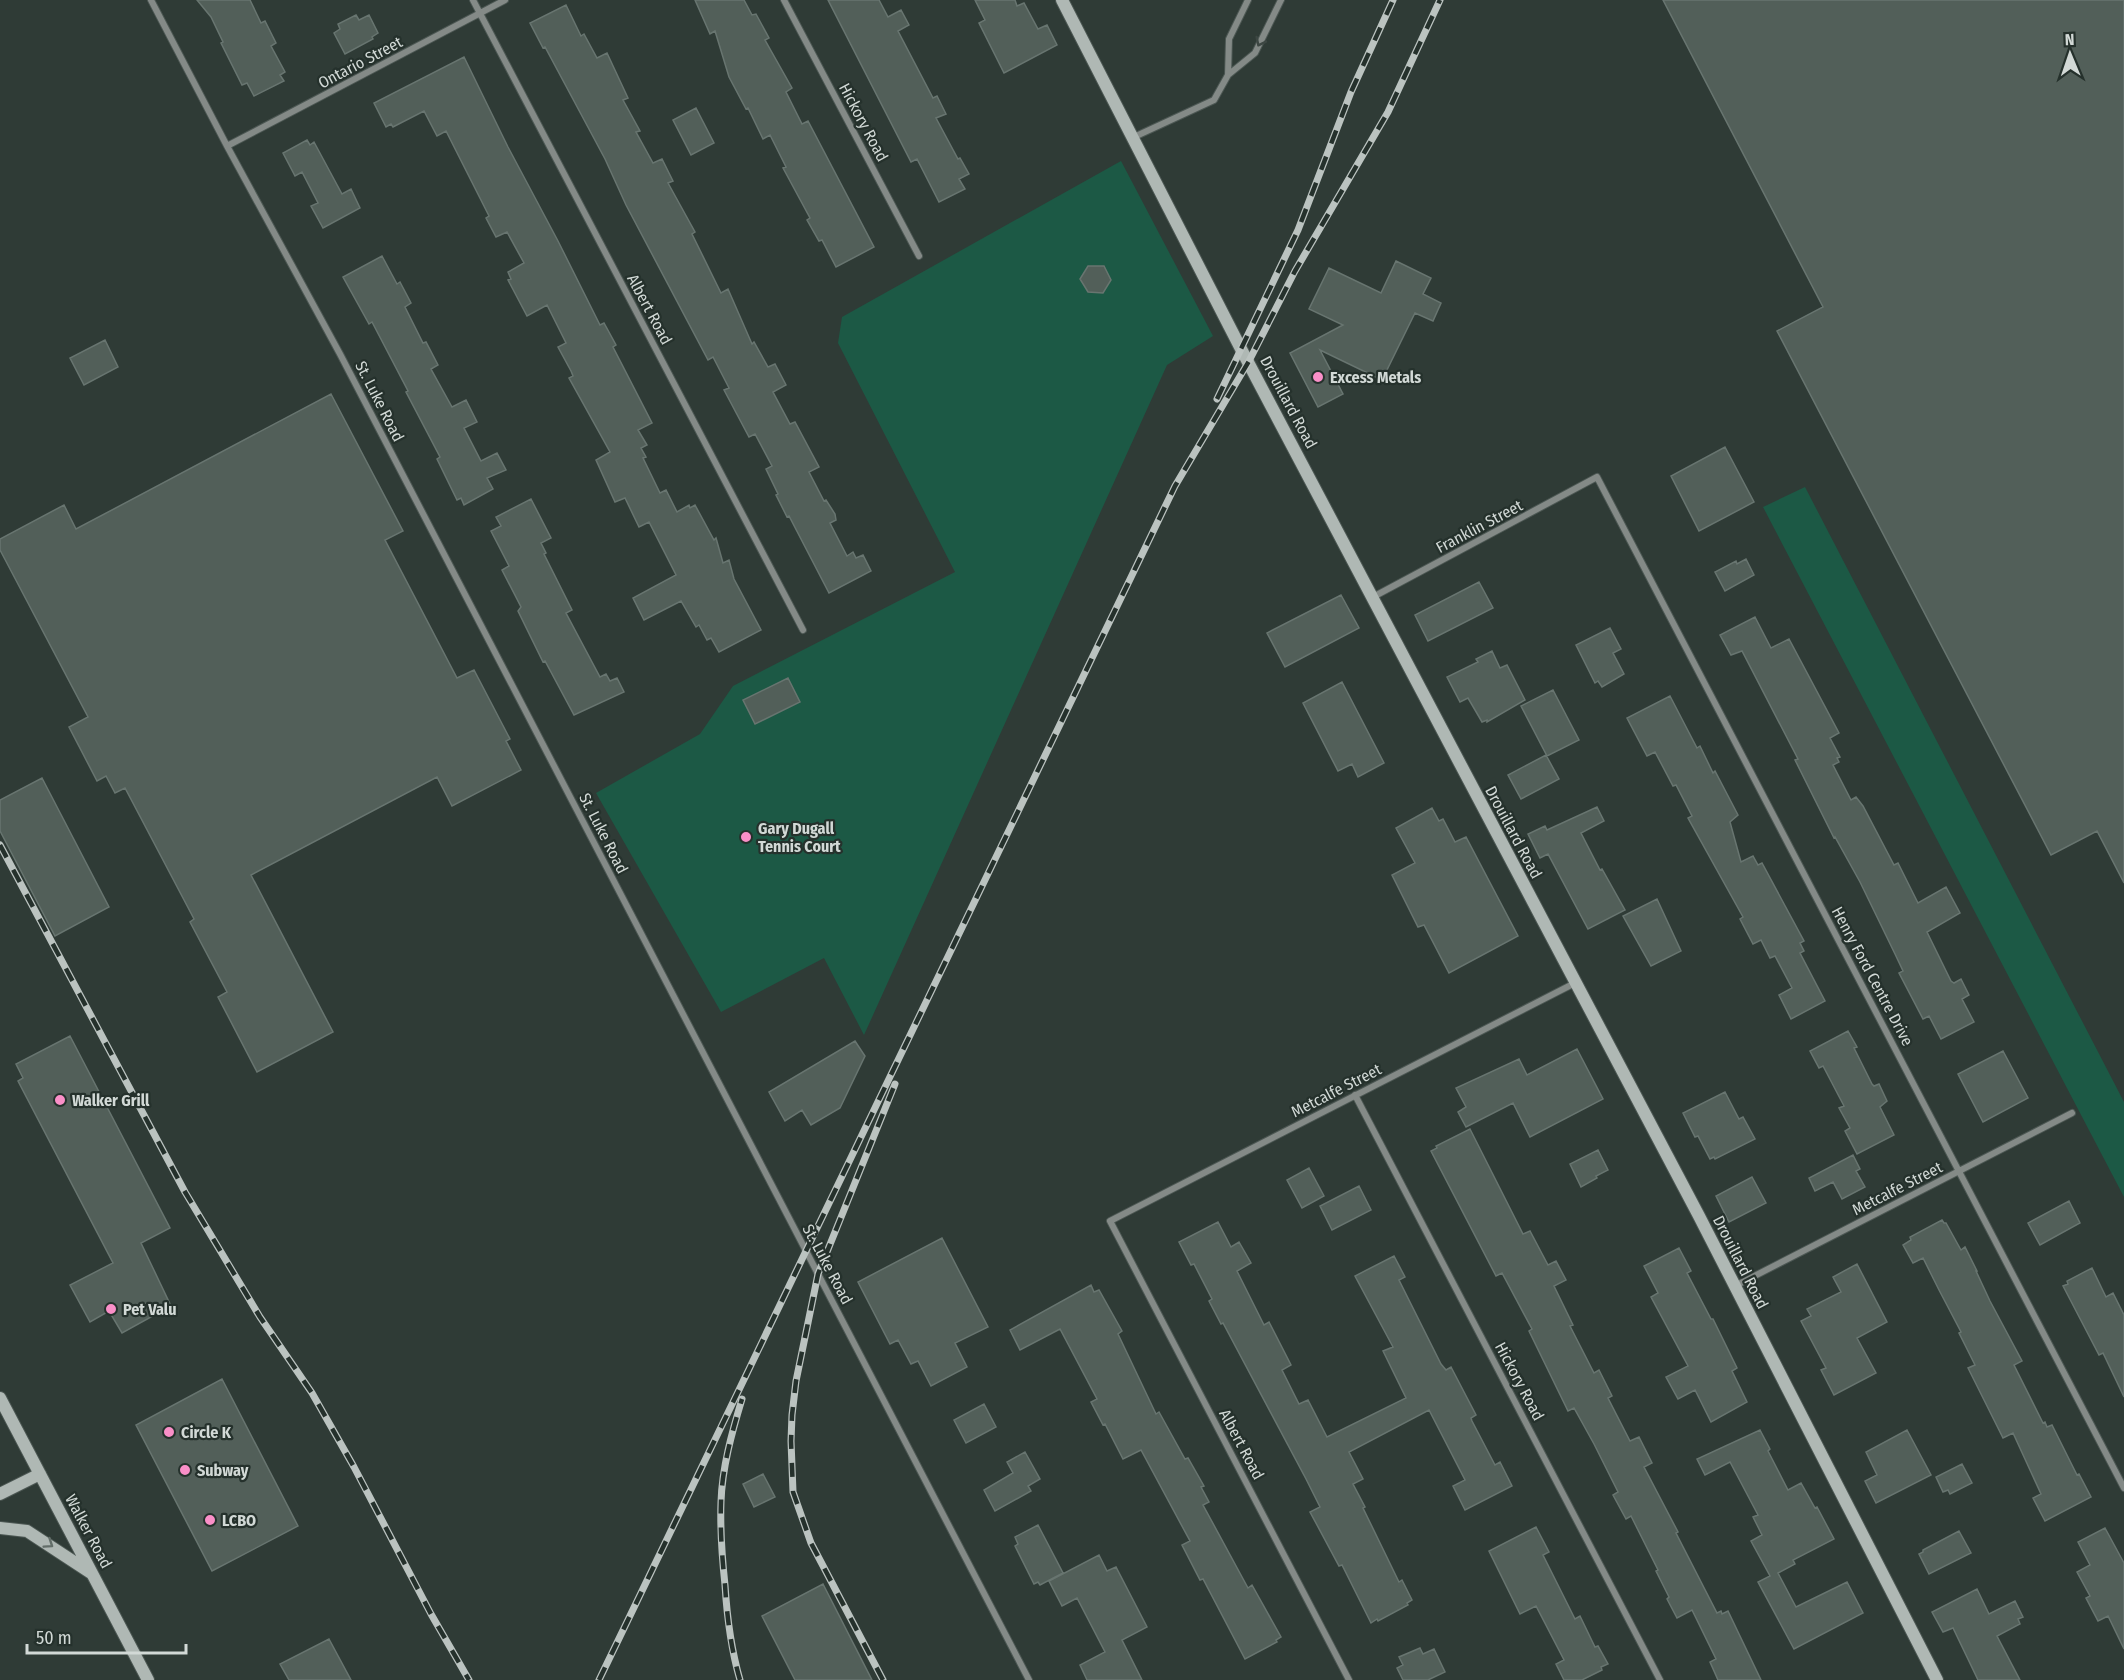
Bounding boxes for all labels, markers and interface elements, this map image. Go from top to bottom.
north arrow [2040,24,2100,84]
text: N [2064,30,2075,49]
street label: Ontario Street [315,32,406,93]
one-way arrow [1256,36,1267,46]
street label: Hickory Road [835,80,892,165]
street label: Albert Road [623,271,676,348]
street label: Drouillard Road [1256,353,1321,452]
street label: St. Luke Road [351,358,408,445]
place label: Excess Metals [1330,368,1421,387]
marker: Excess Metals [1311,370,1325,384]
street label: Franklin Street [1433,495,1526,557]
street label: Drouillard Road [1481,783,1546,882]
street label: St. Luke Road [575,790,632,877]
place label: Gary Dugall Tennis Court [758,819,841,856]
marker: Gary Dugall Tennis Court [739,830,753,844]
street label: Henry Ford Centre Drive [1828,903,1917,1049]
street label: Metcalfe Street [1288,1059,1385,1121]
place label: Walker Grill [72,1091,150,1110]
marker: Walker Grill [53,1093,67,1107]
street label: Metcalfe Street [1849,1157,1946,1219]
street label: Drouillard Road [1709,1212,1772,1312]
street label: St. Luke Road [799,1221,857,1307]
place label: Pet Valu [123,1300,177,1319]
marker: Pet Valu [104,1302,118,1316]
street label: Hickory Road [1491,1339,1548,1424]
street label: Albert Road [1215,1406,1268,1483]
place label: Circle K [181,1423,232,1442]
marker: Circle K [162,1425,176,1439]
place label: Subway [197,1461,249,1480]
marker: Subway [178,1463,192,1477]
street label: Walker Road [61,1491,116,1572]
place label: LCBO [222,1511,256,1530]
marker: LCBO [203,1513,217,1527]
one-way arrow [42,1537,53,1548]
scale bar [27,1617,186,1655]
text: 50 m [36,1627,72,1649]

